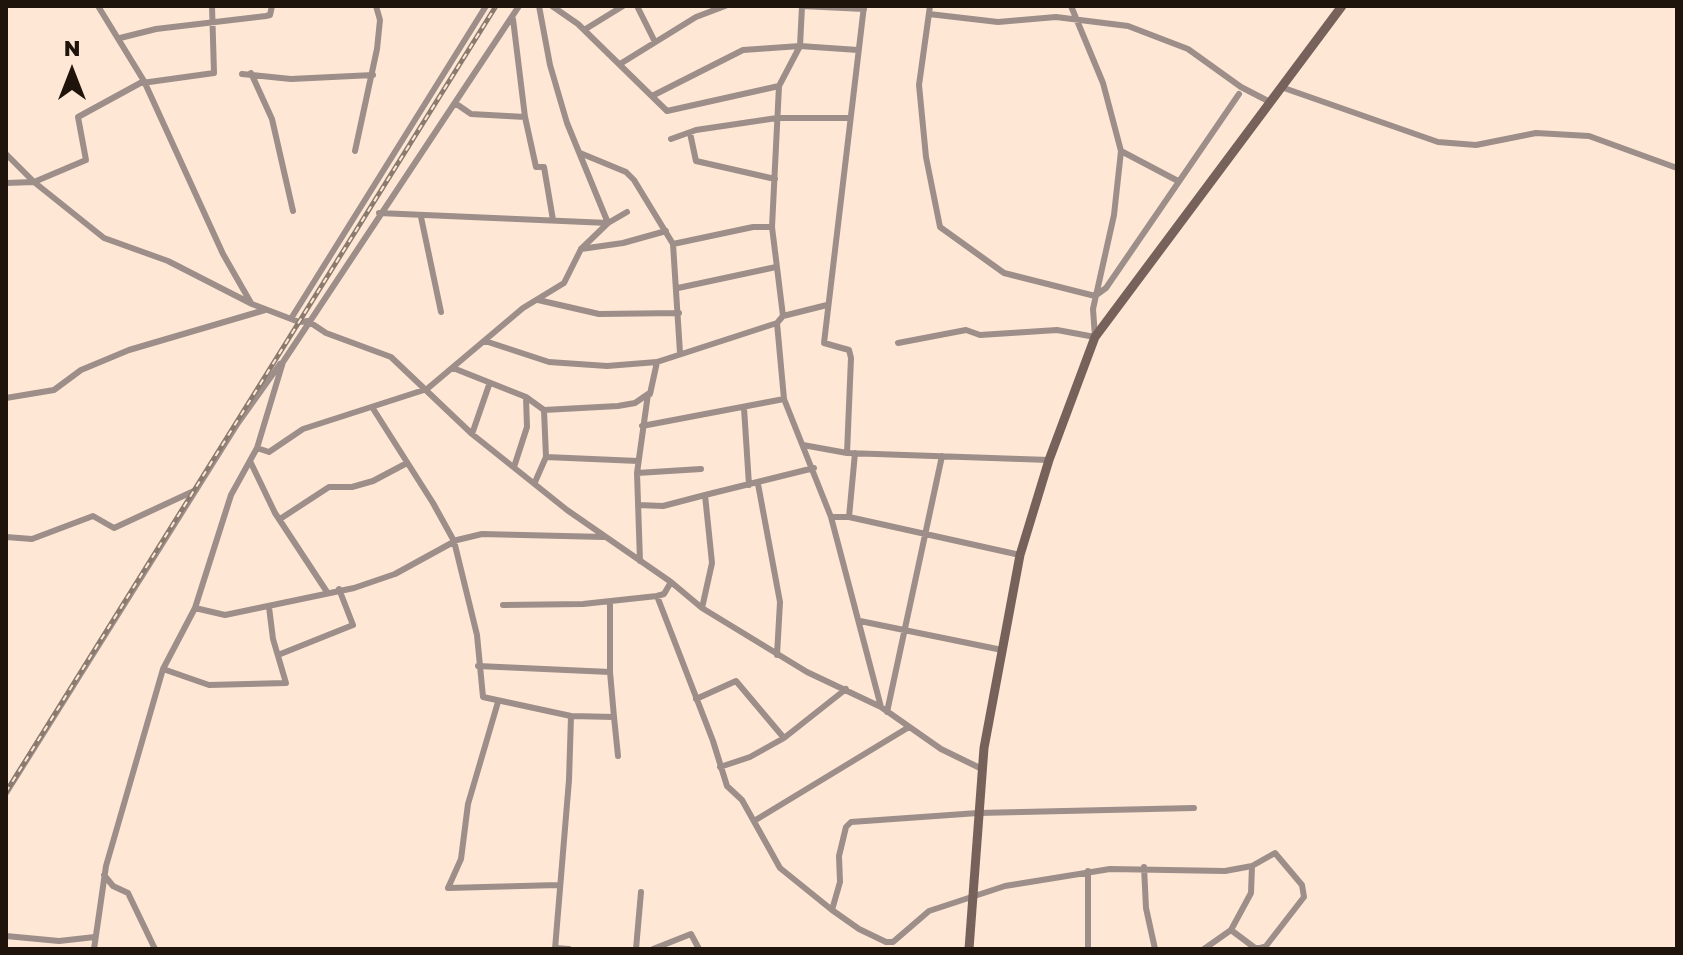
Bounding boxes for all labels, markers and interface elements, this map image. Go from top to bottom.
north arrow [32,32,112,112]
text: N [64,34,80,61]

